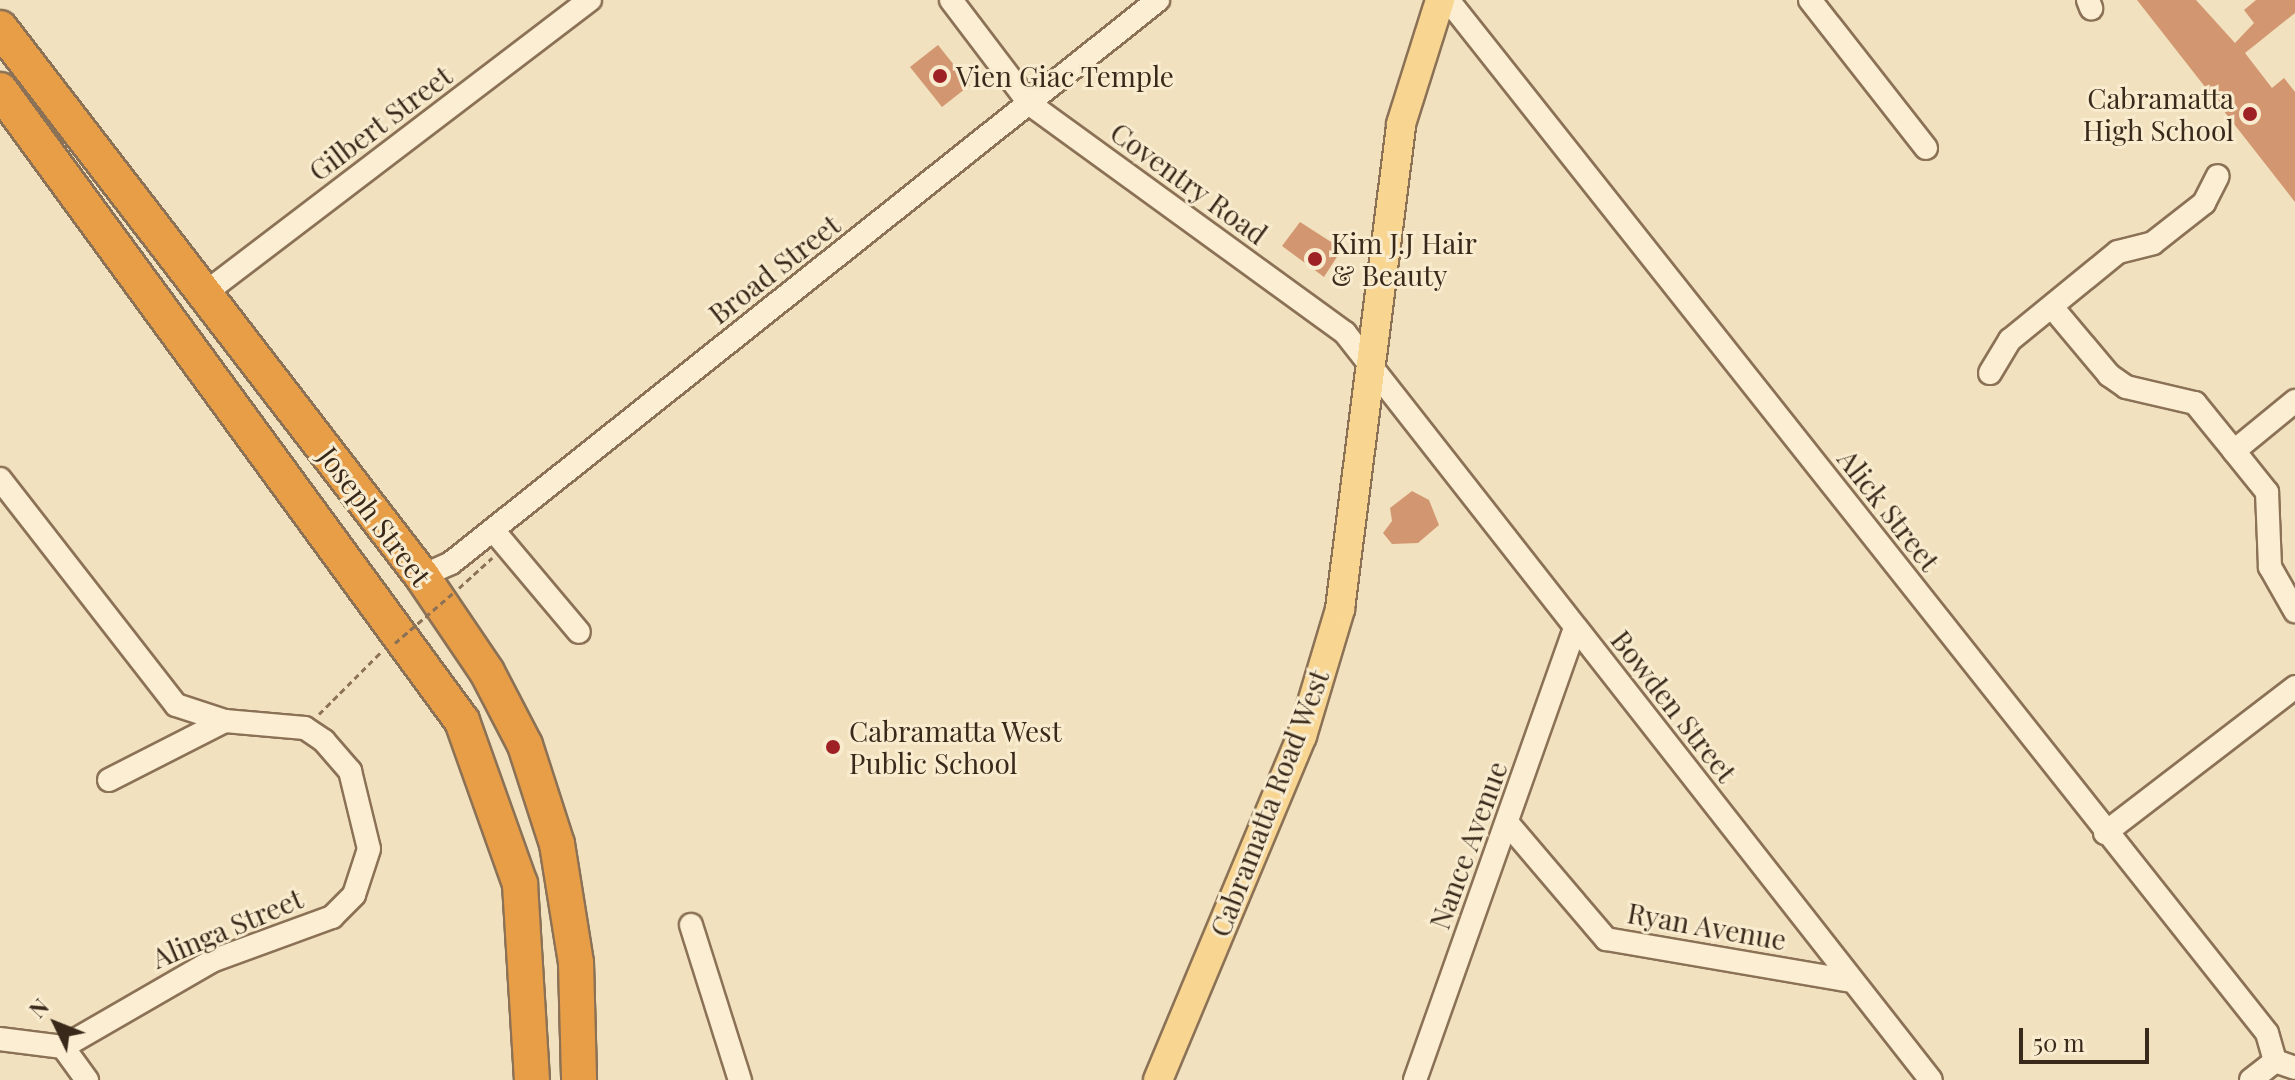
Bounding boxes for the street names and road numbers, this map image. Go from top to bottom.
street label: Gilbert Street [302,58,458,188]
street label: Coventry Road [1104,115,1274,251]
street label: Broad Street [702,207,846,331]
street label: Joseph Street [312,440,438,592]
street label: Alick Street [1831,443,1947,577]
street label: Bowden Street [1604,623,1744,789]
street label: Cabramatta Road West [1202,664,1336,942]
street label: Nance Avenue [1422,756,1514,934]
street label: Alinga Street [146,881,308,975]
street label: Ryan Avenue [1624,895,1790,957]

